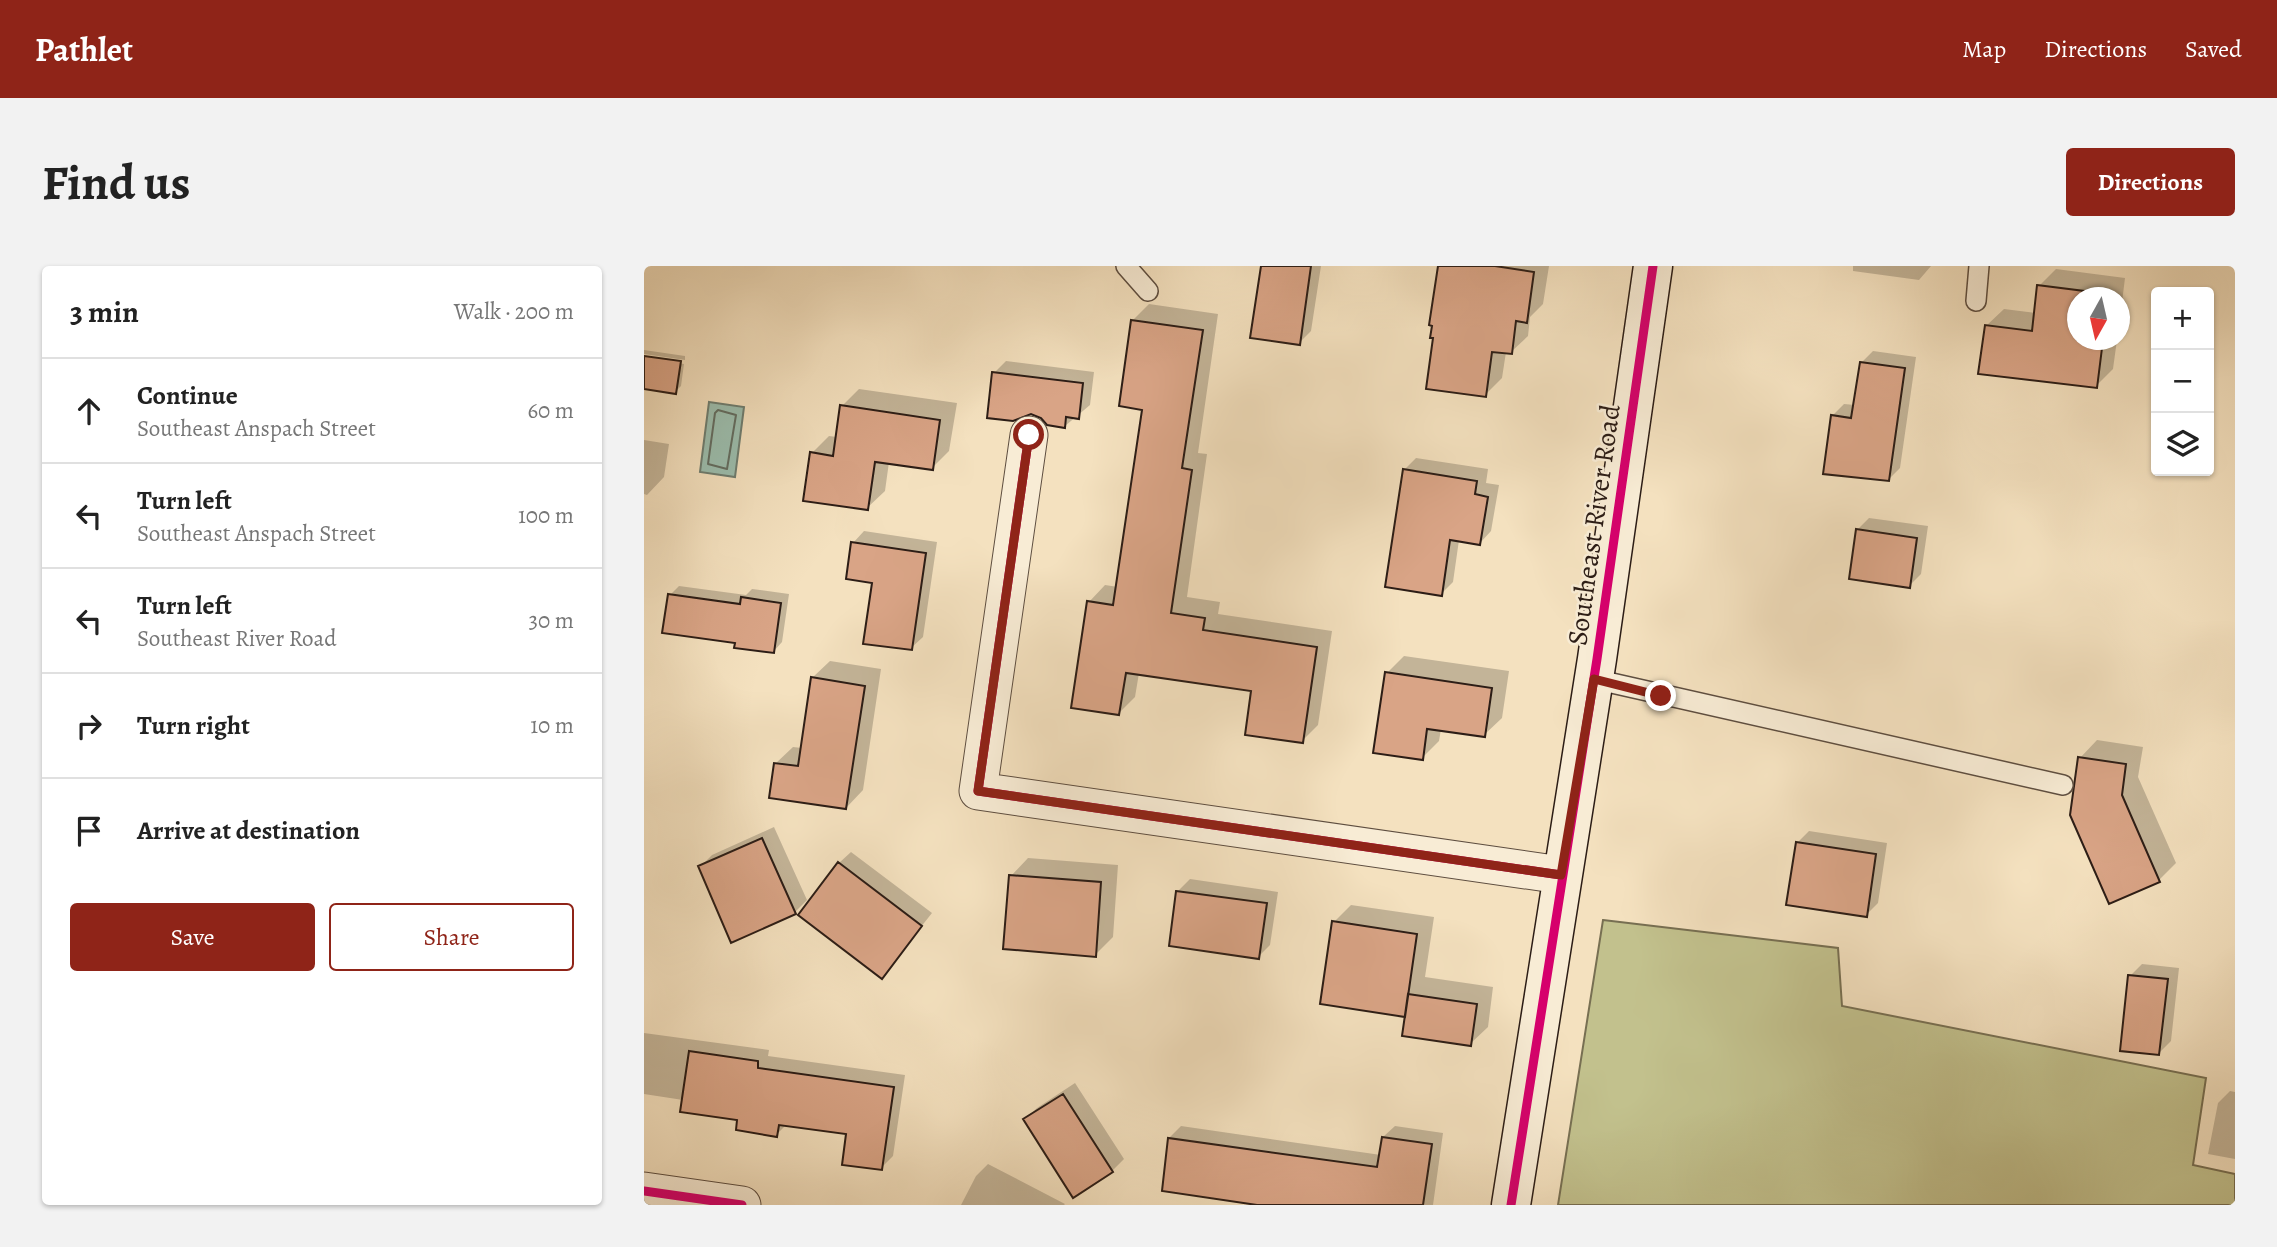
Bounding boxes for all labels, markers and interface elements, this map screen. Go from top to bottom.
text: Pathlet [35,27,133,72]
text: Map [1962,33,2006,65]
text: Directions [2044,33,2147,65]
text: Saved [2185,33,2242,65]
button: Directions [2066,148,2235,216]
text: Find us [42,149,190,216]
north arrow [2067,287,2130,350]
map controls [2151,287,2214,476]
button: + [2151,287,2214,350]
text: 3 min [70,292,139,332]
text: Walk · 200 m [454,296,574,327]
button: − [2151,350,2214,413]
text: Continue [137,378,238,413]
icon: ahead [70,392,108,430]
text: 60 m [527,395,574,426]
street label: Southeast River Road [1558,401,1630,648]
text: Southeast Anspach Street [137,413,376,444]
button: layers [2151,413,2214,476]
route start [1013,419,1044,450]
text: Turn left [137,483,232,518]
icon: left [70,497,108,535]
text: 100 m [518,500,574,531]
text: Southeast Anspach Street [137,518,376,549]
text: Turn left [137,588,232,623]
icon: left [70,602,108,640]
text: 30 m [528,605,574,636]
text: Southeast River Road [137,623,337,654]
route end [1645,680,1676,711]
icon: right [70,707,108,745]
text: Turn right [137,708,250,743]
text: 10 m [530,710,574,741]
icon: arrive [70,812,108,850]
text: Arrive at destination [137,813,360,848]
button: Save [70,903,315,971]
button: Share [329,903,574,971]

